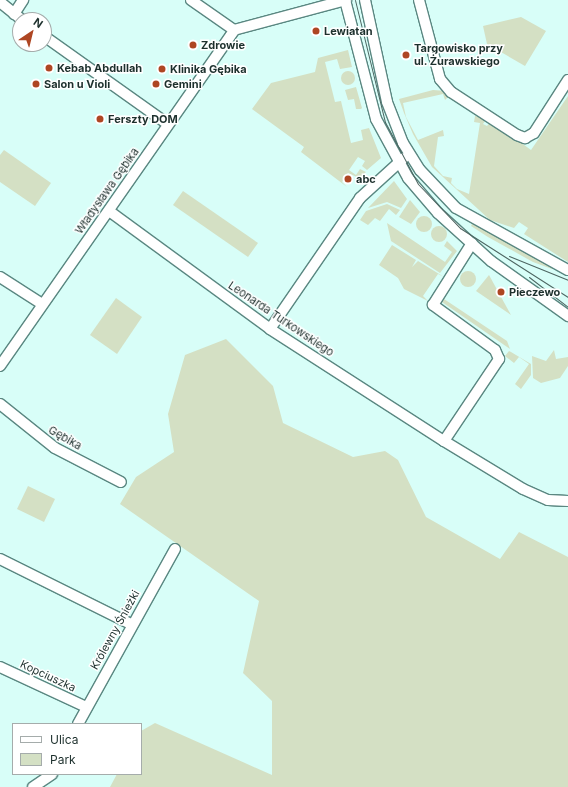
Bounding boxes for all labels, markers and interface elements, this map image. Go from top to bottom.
north arrow [12,12,52,52]
text: N [31,15,46,31]
place label: Lewiatan [324,24,373,38]
marker: Lewiatan [311,26,321,36]
place label: Zdrowie [201,38,245,52]
marker: Zdrowie [188,40,198,50]
place label: Targowisko przy ul. Żurawskiego [414,42,503,68]
marker: Targowisko przy ul. Żurawskiego [401,50,411,60]
place label: Kebab Abdullah [57,61,142,75]
place label: Klinika Gębika [170,62,247,76]
marker: Kebab Abdullah [44,63,54,73]
marker: Klinika Gębika [157,64,167,74]
place label: Salon u Violi [44,77,110,91]
place label: Gemini [164,77,202,91]
marker: Salon u Violi [31,79,41,89]
marker: Gemini [151,79,161,89]
place label: Ferszty DOM [108,112,178,126]
marker: Ferszty DOM [95,114,105,124]
street label: Władysława Gębika [72,146,142,236]
place label: abc [356,172,376,186]
marker: abc [343,174,353,184]
street label: Leonarda Turkowskiego [226,279,336,359]
place label: Pieczewo [509,285,560,299]
marker: Pieczewo [496,287,506,297]
street label: Gębika [46,423,84,453]
street label: Królewny Śnieżki [88,588,142,672]
street label: Kopciuszka [18,657,78,695]
legend [12,723,142,775]
text: Ulica [50,732,78,747]
text: Park [50,752,76,767]

